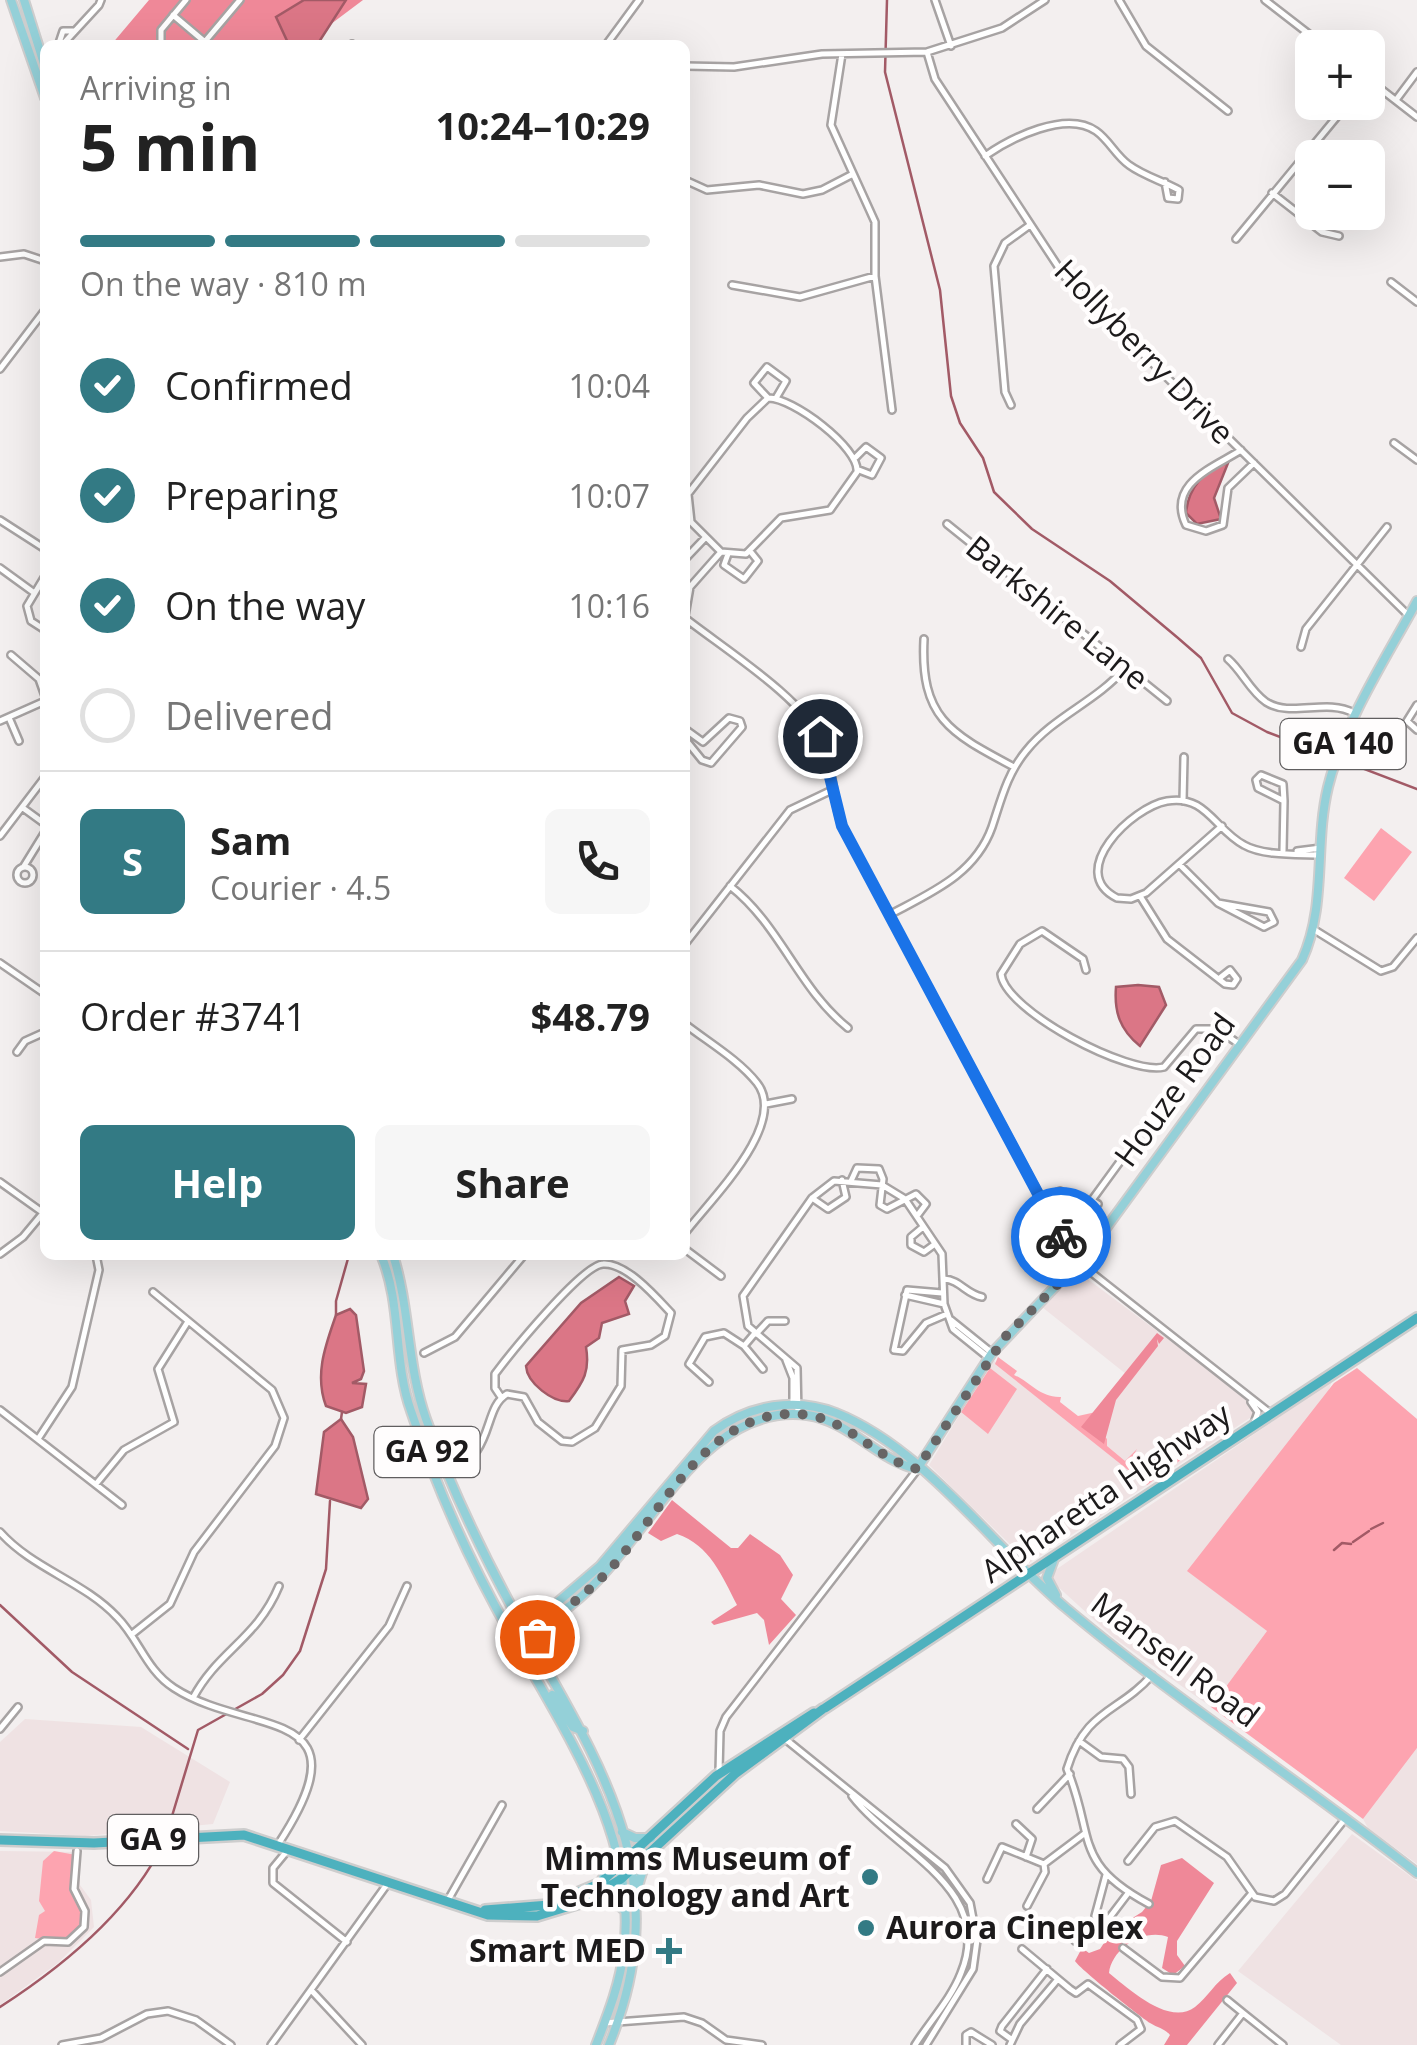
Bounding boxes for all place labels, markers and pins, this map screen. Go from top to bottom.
pin [778,694,863,779]
pin [495,1595,580,1680]
place label: Mimms Museum of Technology and Art [541,1836,852,1916]
marker: Mimms Museum of Technology and Art [859,1866,881,1888]
place label: Aurora Cineplex [886,1905,1144,1948]
marker: Aurora Cineplex [855,1917,877,1939]
place label: Smart MED [469,1928,646,1971]
marker: Smart MED [656,1938,682,1964]

